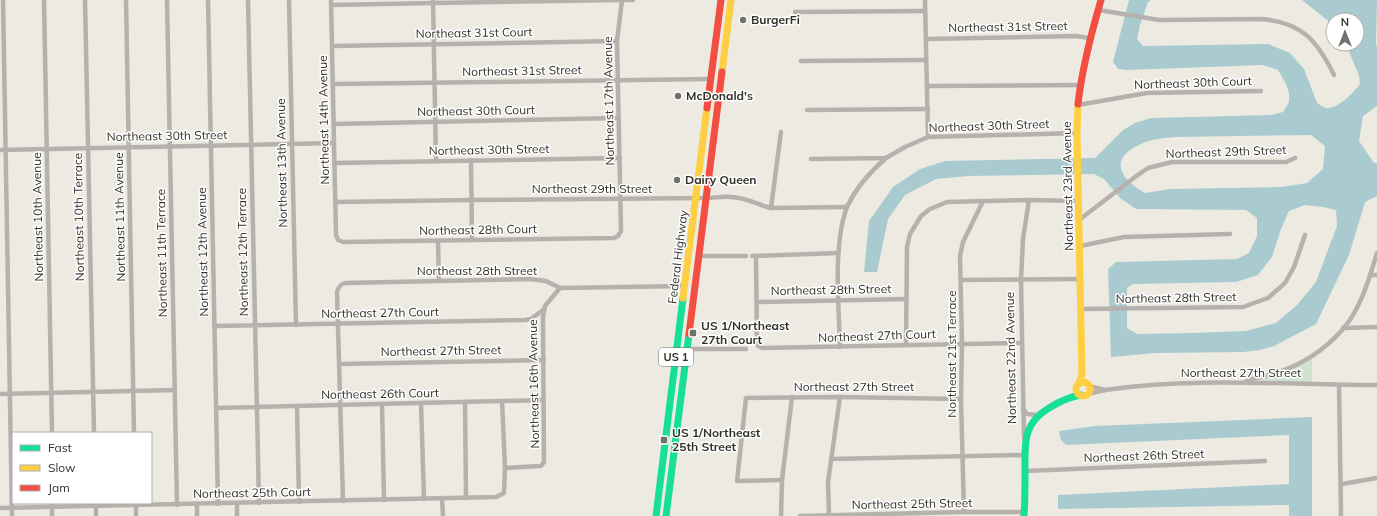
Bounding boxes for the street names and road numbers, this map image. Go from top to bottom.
street label: Northeast 31st Street [948,18,1068,35]
street label: Northeast 31st Court [415,24,532,41]
street label: Northeast 17th Avenue [600,36,617,166]
street label: Northeast 14th Avenue [315,55,332,185]
street label: Northeast 31st Street [462,62,582,79]
street label: Northeast 30th Court [1134,73,1252,92]
street label: Northeast 13th Avenue [273,98,290,228]
street label: Northeast 30th Court [417,102,535,119]
street label: Northeast 30th Street [928,116,1050,135]
street label: Northeast 23rd Avenue [1059,121,1076,251]
street label: Northeast 30th Street [107,127,227,144]
street label: Northeast 30th Street [429,141,549,158]
street label: Northeast 29th Street [1165,142,1287,161]
street label: Northeast 10th Avenue [29,152,46,282]
street label: Northeast 11th Avenue [111,152,128,282]
street label: Northeast 10th Terrace [70,153,87,281]
street label: Northeast 29th Street [532,181,652,196]
street label: Northeast 12th Avenue [194,187,211,317]
street label: Northeast 12th Terrace [234,188,251,316]
street label: Northeast 11th Terrace [153,189,170,317]
street label: Federal Highway [664,209,691,305]
street label: Northeast 28th Court [419,221,537,238]
street label: Northeast 28th Street [417,263,537,278]
street label: Northeast 28th Street [771,281,891,298]
street label: Northeast 28th Street [1116,289,1236,306]
street label: Northeast 21st Terrace [944,290,959,418]
street label: Northeast 22nd Avenue [1002,292,1019,424]
street label: Northeast 27th Court [321,304,439,321]
street label: Northeast 16th Avenue [525,319,542,449]
street label: Northeast 27th Court [818,326,936,345]
street label: Northeast 27th Street [381,342,501,359]
road number: US 1 [659,348,693,366]
street label: Northeast 27th Street [1181,365,1301,380]
street label: Northeast 27th Street [794,379,914,394]
street label: Northeast 26th Court [321,385,439,402]
street label: Northeast 26th Street [1083,446,1205,465]
street label: Northeast 25th Court [193,484,311,501]
street label: Northeast 25th Street [852,495,972,512]

